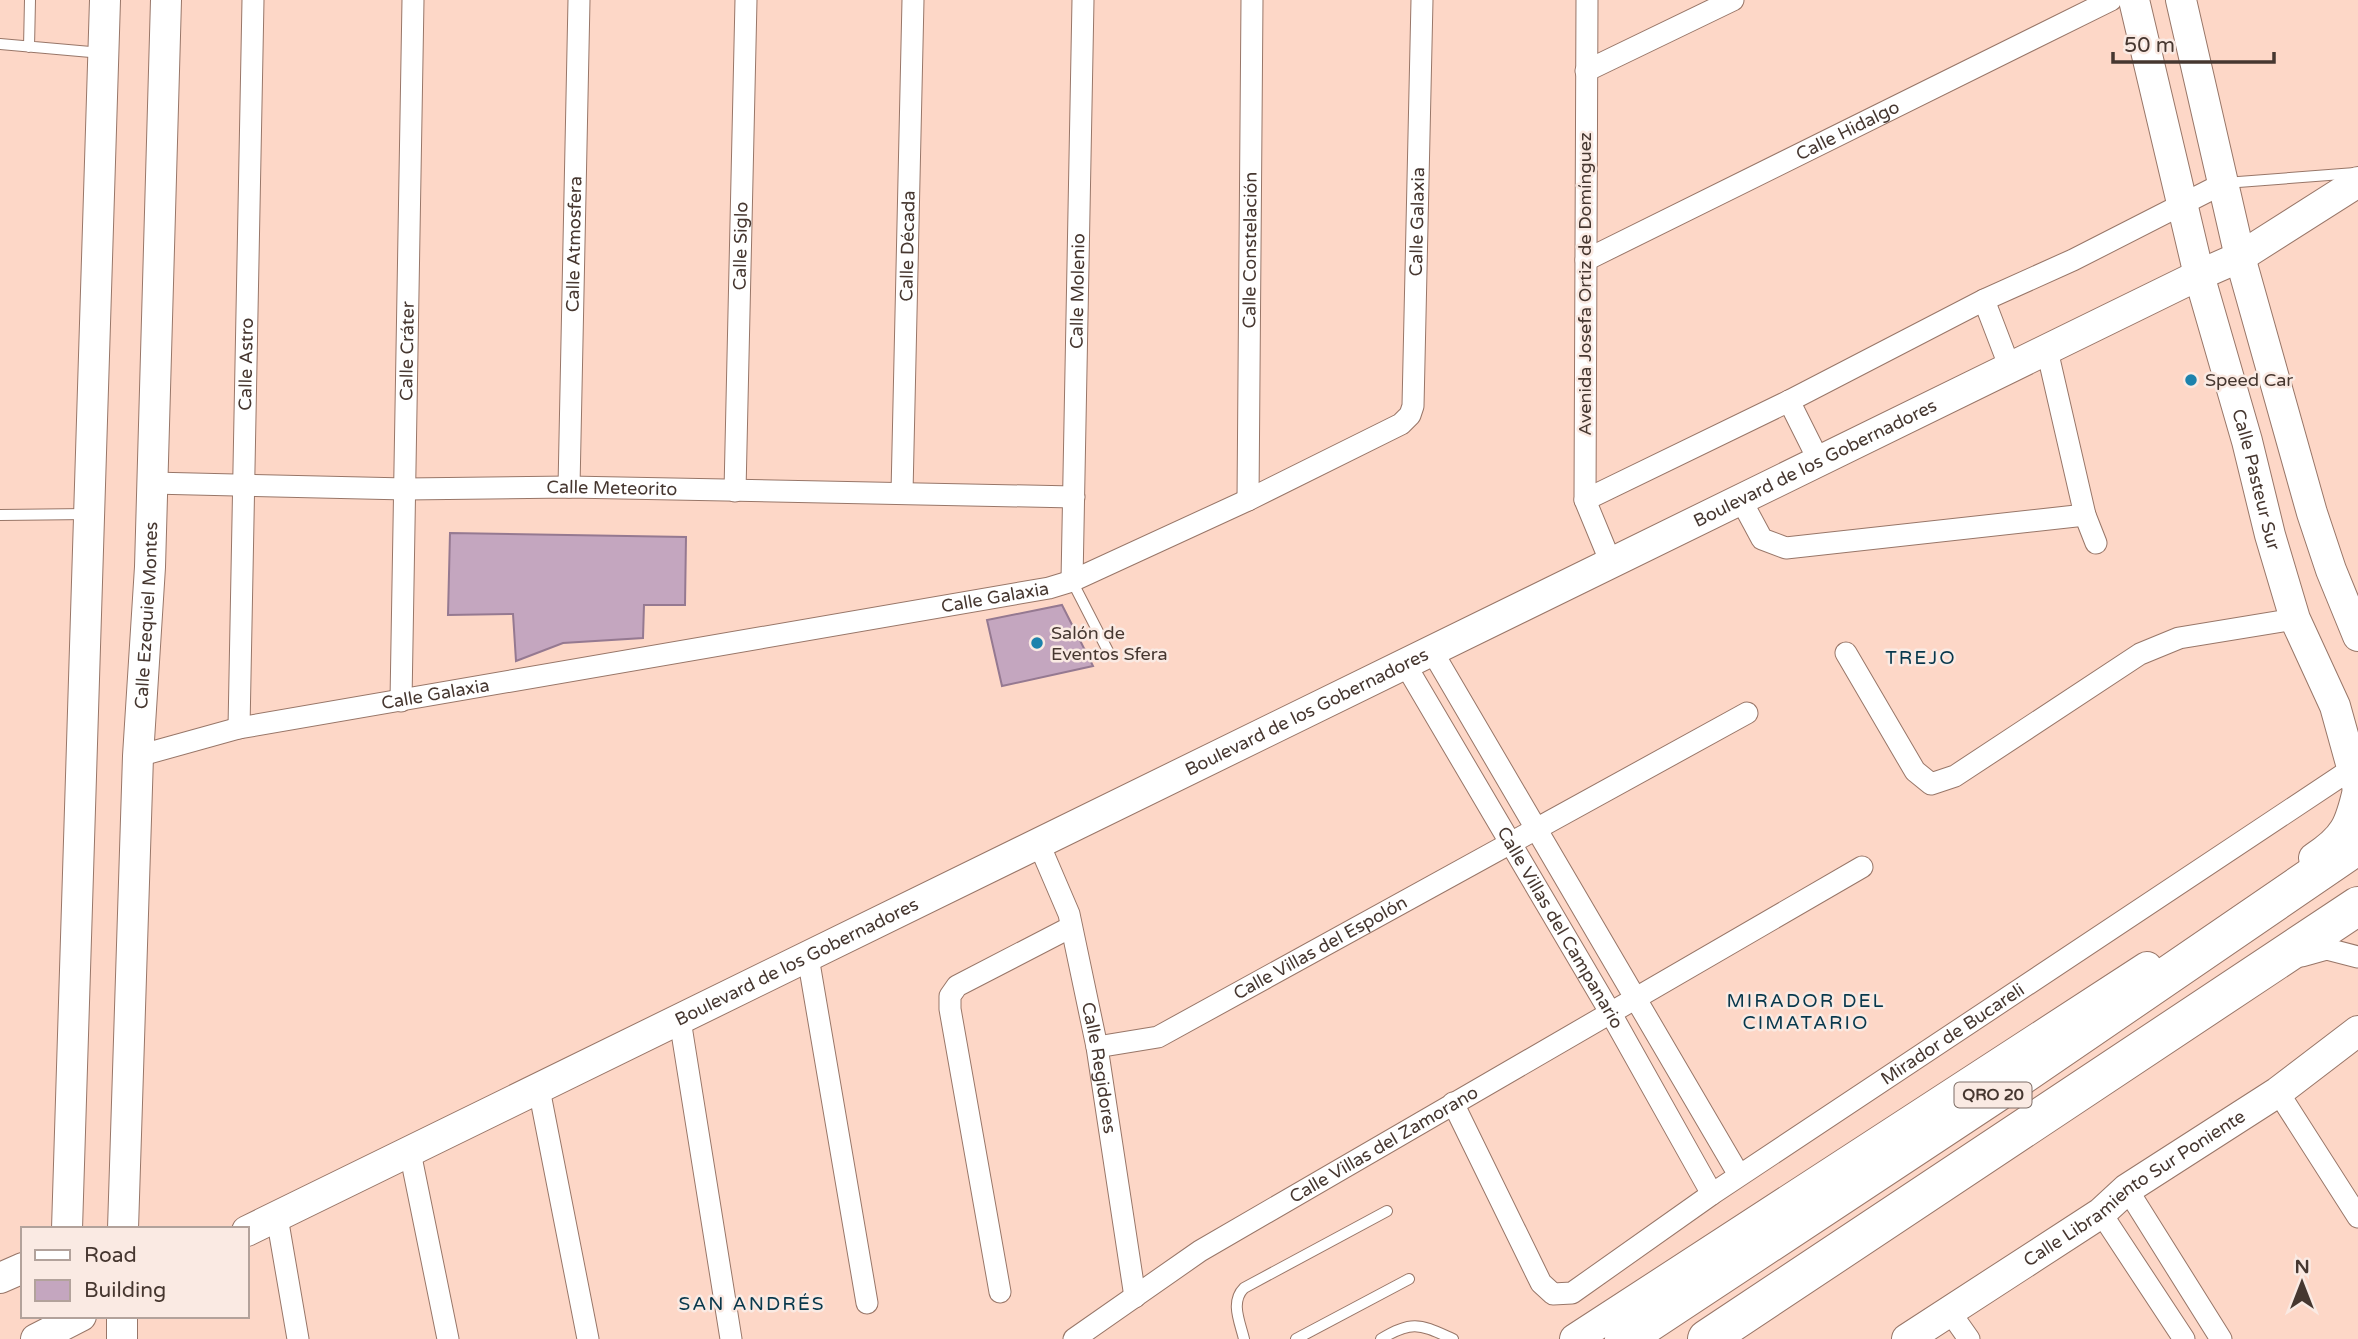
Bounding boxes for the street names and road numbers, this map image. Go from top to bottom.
street label: Calle Hidalgo [1792,96,1903,165]
street label: Avenida Josefa Ortiz de Domínguez [1574,132,1596,436]
street label: Calle Galaxia [1405,167,1429,277]
street label: Calle Constelación [1238,172,1262,328]
street label: Calle Atmosfera [562,176,586,312]
street label: Calle Década [895,190,920,302]
street label: Calle Siglo [728,201,752,291]
street label: Calle Molenio [1065,233,1090,349]
street label: Calle Cráter [395,301,419,401]
street label: Calle Astro [234,317,258,411]
street label: Boulevard de los Gobernadores [1690,394,1940,532]
street label: Calle Pasteur Sur [2227,406,2285,553]
street label: Calle Meteorito [546,476,678,500]
street label: Calle Ezequiel Montes [130,521,162,710]
street label: Calle Galaxia [939,577,1051,617]
street label: Boulevard de los Gobernadores [1182,643,1432,781]
street label: Calle Galaxia [380,674,491,714]
street label: Calle Villas del Campanario [1492,823,1628,1033]
street label: Calle Villas del Espolón [1229,891,1411,1004]
street label: Boulevard de los Gobernadores [671,893,922,1031]
street label: Mirador de Bucareli [1877,979,2029,1090]
street label: Calle Regidores [1077,1000,1121,1135]
street label: Calle Villas del Zamorano [1285,1081,1482,1208]
road number: QRO 20 [1954,1082,2032,1107]
street label: Calle Libramiento Sur Poniente [2019,1105,2249,1271]

